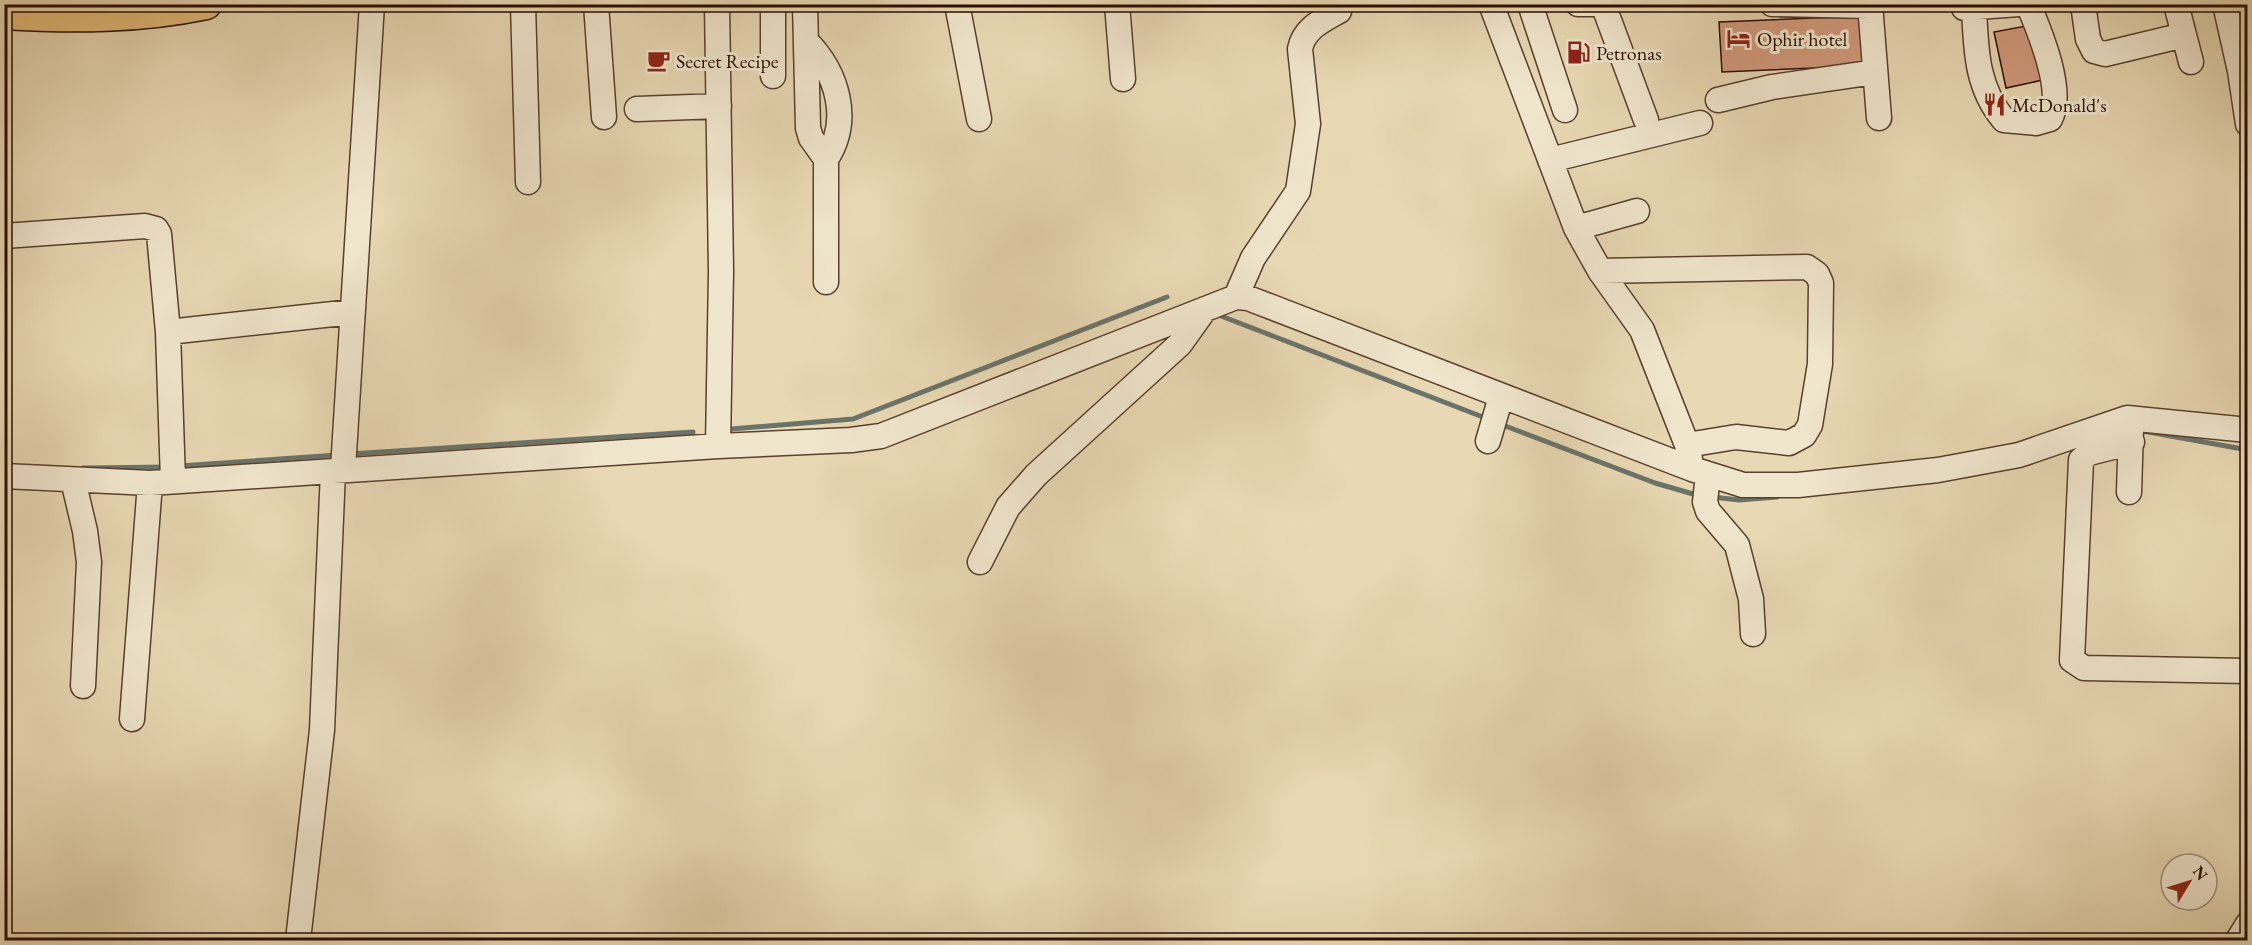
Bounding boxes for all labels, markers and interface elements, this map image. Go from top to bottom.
hotel icon: Ophir hotel [1726,26,1752,52]
place label: Ophir hotel [1757,26,1847,52]
fuel station icon: Petronas [1565,40,1591,66]
place label: Petronas [1596,40,1662,66]
cafe icon: Secret Recipe [645,48,671,74]
place label: Secret Recipe [676,48,779,74]
restaurant icon: McDonald's [1981,92,2007,118]
place label: McDonald's [2012,92,2107,118]
north arrow [2159,852,2219,912]
text: N [2188,862,2213,885]

